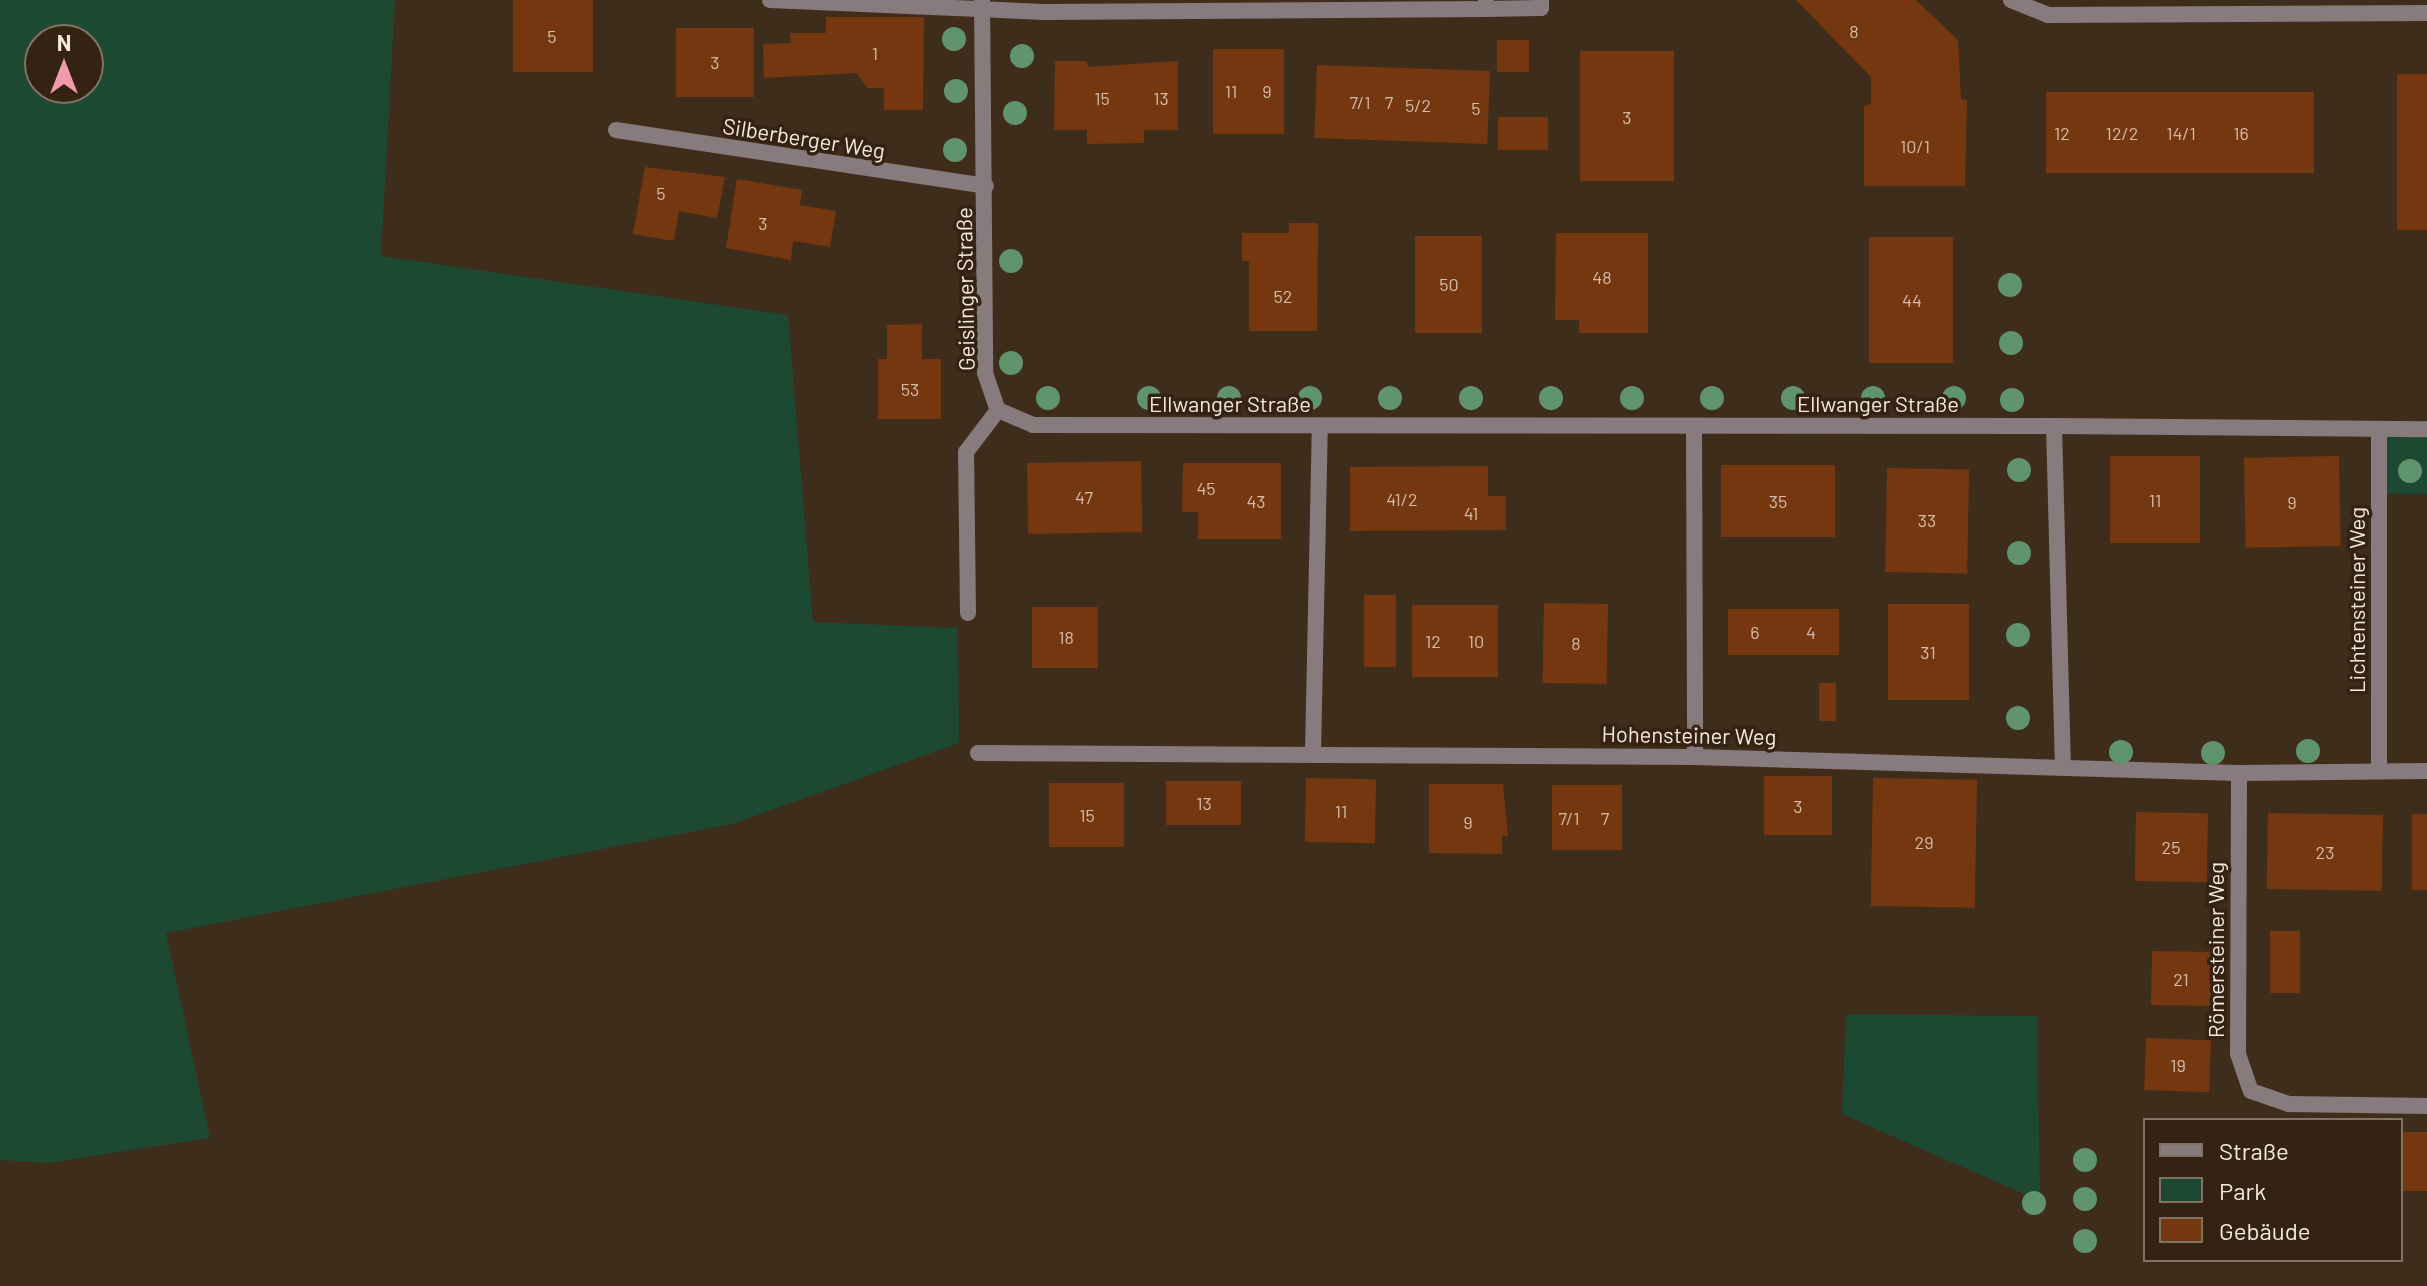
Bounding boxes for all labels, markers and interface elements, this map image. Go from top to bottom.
house number: 8 [1849,20,1859,42]
north arrow [24,24,104,104]
house number: 5 [547,25,557,47]
text: N [57,29,71,55]
house number: 1 [872,42,878,64]
house number: 3 [710,51,720,73]
house number: 11 [1225,80,1237,102]
house number: 9 [1262,80,1272,102]
house number: 15 [1094,87,1110,109]
house number: 13 [1153,87,1169,109]
house number: 7/1 [1350,91,1370,113]
house number: 7 [1385,91,1393,113]
house number: 5/2 [1405,94,1431,116]
house number: 5 [1471,97,1481,119]
house number: 3 [1622,106,1632,128]
street label: Silberberger Weg [721,112,887,164]
house number: 12 [2054,122,2070,144]
house number: 12/2 [2106,122,2138,144]
house number: 14/1 [2166,122,2196,144]
house number: 16 [2233,122,2249,144]
house number: 10/1 [1900,135,1930,157]
house number: 5 [656,182,666,204]
street label: Geislinger Straße [950,207,980,371]
house number: 3 [758,212,768,234]
house number: 48 [1592,266,1612,288]
house number: 50 [1439,273,1459,295]
house number: 52 [1274,285,1292,307]
house number: 44 [1902,289,1922,311]
house number: 53 [901,378,919,400]
street label: Ellwanger Straße [1149,391,1311,417]
street label: Ellwanger Straße [1797,391,1959,417]
house number: 45 [1196,477,1216,499]
house number: 47 [1075,486,1093,508]
house number: 41/2 [1386,488,1418,510]
house number: 11 [2149,489,2161,511]
house number: 43 [1246,490,1266,512]
house number: 35 [1769,490,1787,512]
house number: 9 [2287,491,2297,513]
house number: 41 [1464,502,1478,524]
street label: Lichtensteiner Weg [2344,507,2370,693]
house number: 33 [1918,509,1936,531]
house number: 6 [1750,621,1760,643]
house number: 4 [1806,621,1816,643]
house number: 18 [1058,626,1074,648]
house number: 12 [1425,630,1441,652]
house number: 10 [1468,630,1484,652]
house number: 8 [1571,632,1581,654]
house number: 31 [1920,641,1936,663]
street label: Hohensteiner Weg [1601,720,1777,750]
house number: 13 [1196,792,1212,814]
house number: 3 [1793,795,1803,817]
house number: 11 [1335,800,1347,822]
house number: 15 [1079,804,1095,826]
house number: 7/1 [1559,807,1579,829]
house number: 7 [1601,807,1609,829]
house number: 9 [1463,811,1473,833]
house number: 29 [1914,831,1934,853]
house number: 25 [2162,836,2180,858]
house number: 23 [2316,841,2334,863]
street label: Römersteiner Weg [2203,862,2229,1038]
house number: 21 [2173,968,2189,990]
house number: 19 [2170,1054,2186,1076]
legend [2143,1118,2403,1262]
text: Straße [2219,1136,2289,1165]
text: Park [2219,1176,2266,1205]
text: Gebäude [2219,1216,2311,1245]

